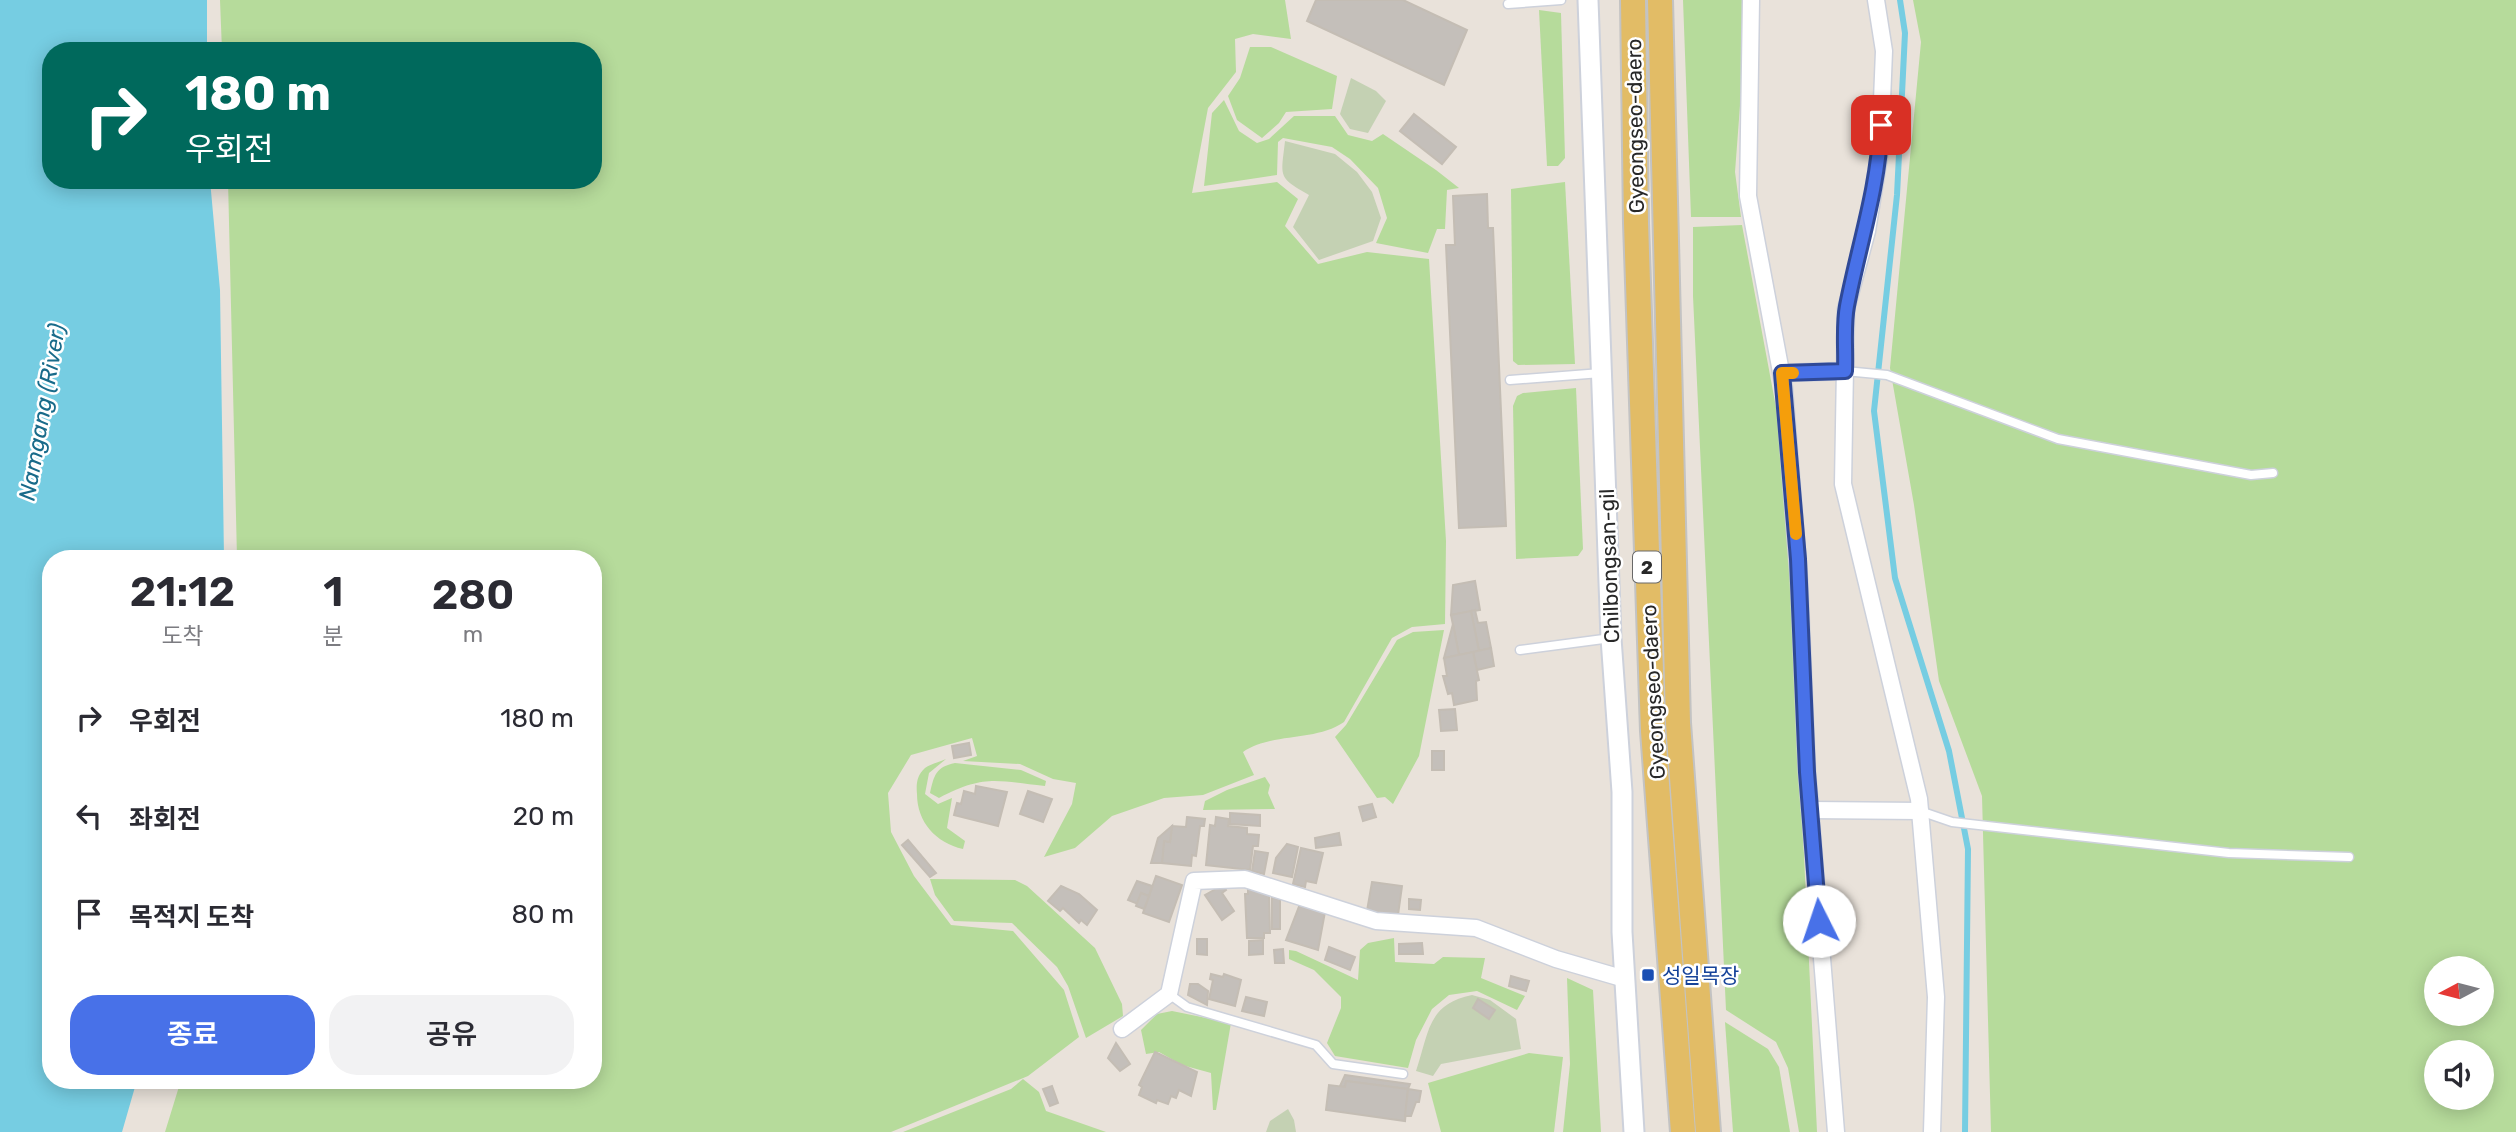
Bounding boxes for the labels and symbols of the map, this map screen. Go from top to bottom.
street label: Gyeongseo-daero [1621,38,1649,214]
pin [1851,95,1911,155]
water label: Namgang (River) [13,321,71,503]
street label: Chilbongsan-gil [1594,488,1624,644]
road number: 2 [1633,552,1661,582]
street label: Gyeongseo-daero [1636,604,1670,780]
position arrow [1782,884,1856,958]
north arrow [2424,956,2494,1026]
place label: 성일목장 [1662,963,1739,988]
marker: 성일목장 [1640,967,1656,983]

